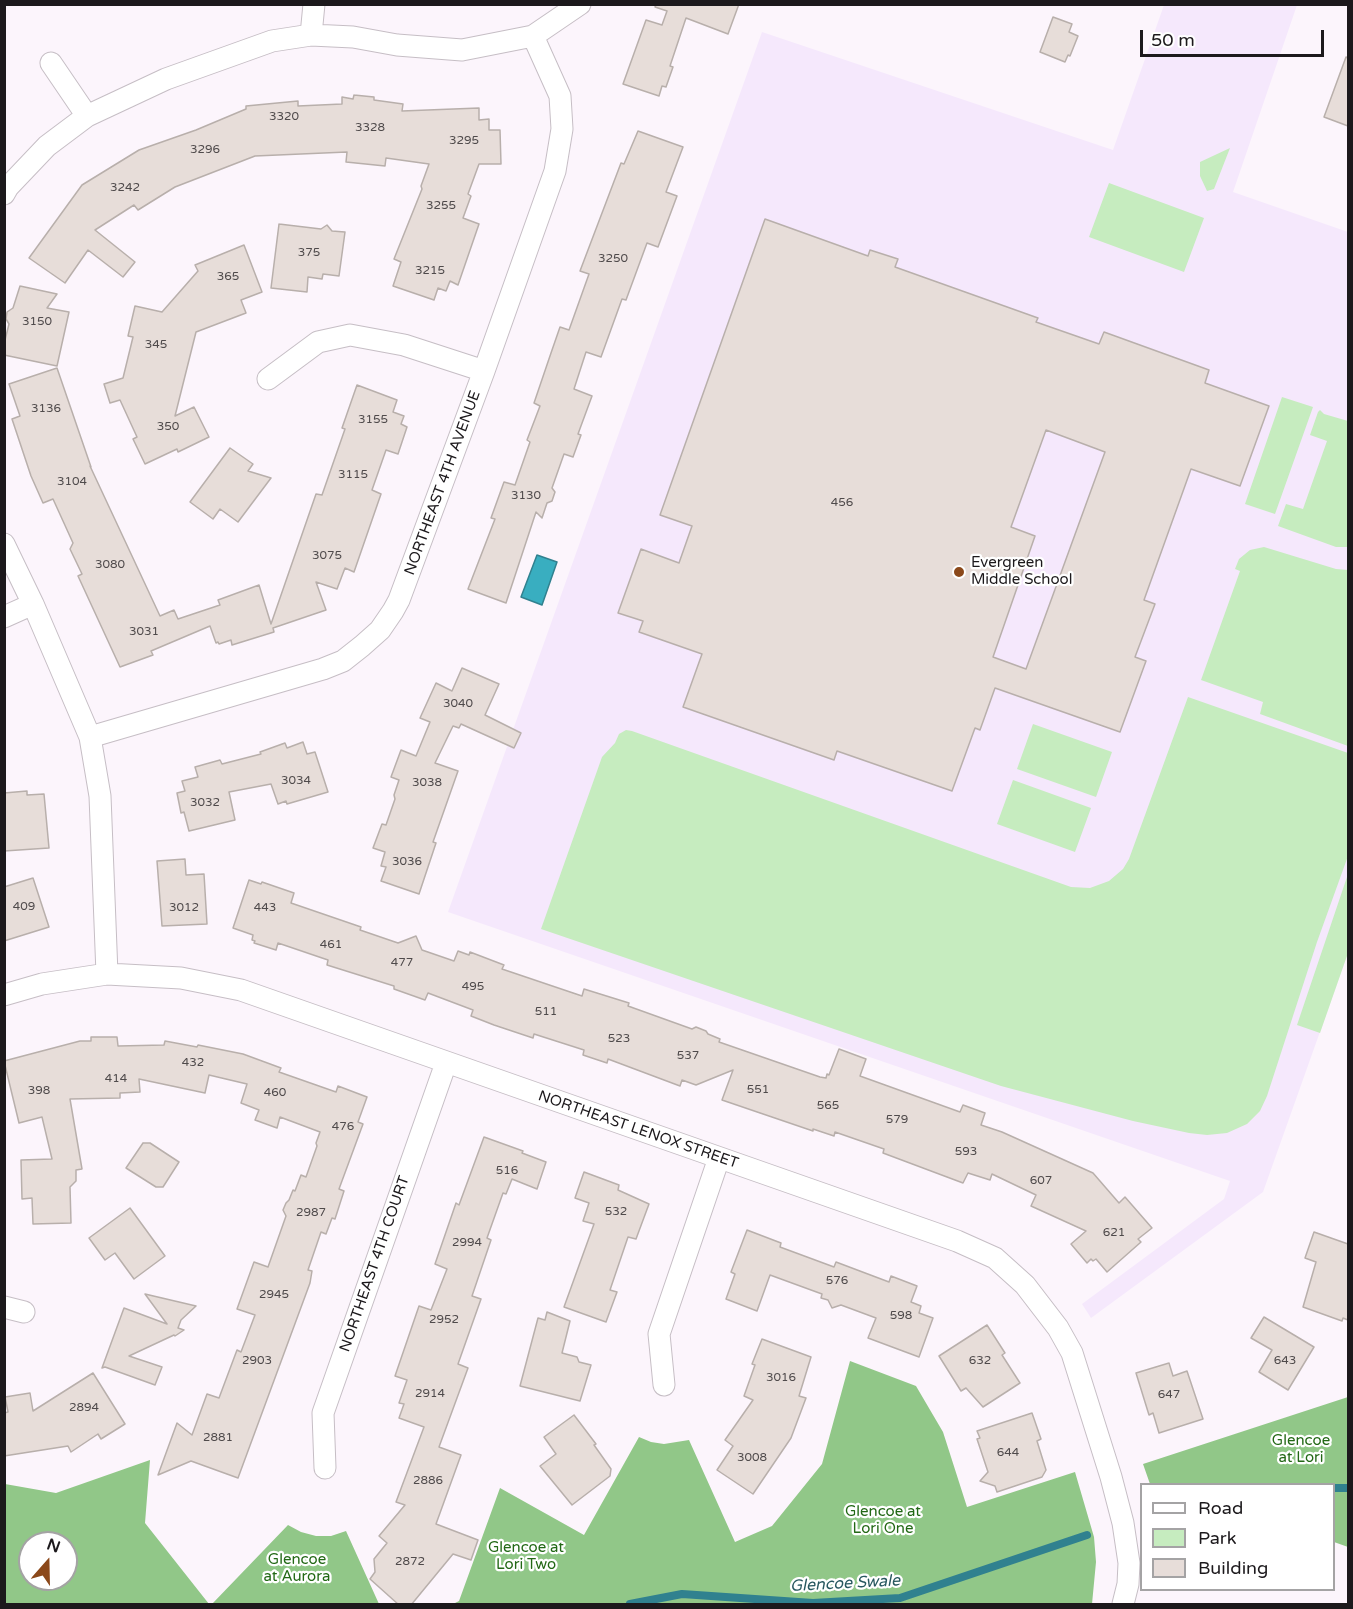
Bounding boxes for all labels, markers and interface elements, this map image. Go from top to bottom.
scale bar [1143,18,1328,56]
text: 50 m [1151,29,1195,51]
house number: 3320 [269,110,299,124]
house number: 3328 [355,121,385,135]
house number: 3295 [449,134,479,148]
house number: 3296 [190,143,220,157]
house number: 3242 [110,181,140,195]
house number: 3255 [426,199,456,213]
house number: 375 [298,246,320,260]
house number: 3250 [598,252,628,266]
house number: 3215 [415,264,445,278]
house number: 365 [217,270,239,284]
house number: 3150 [22,315,52,329]
house number: 345 [145,338,167,352]
street label: NORTHEAST 4TH AVENUE [401,388,485,578]
house number: 3136 [31,402,61,416]
house number: 3155 [358,413,388,427]
house number: 350 [157,420,179,434]
house number: 3115 [338,468,368,482]
house number: 3104 [57,475,87,489]
house number: 3130 [511,489,541,503]
house number: 456 [831,496,853,510]
house number: 3075 [312,549,342,563]
place label: Evergreen Middle School [971,554,1072,589]
house number: 3080 [95,558,125,572]
marker: Evergreen Middle School [952,565,966,579]
house number: 3031 [129,625,159,639]
house number: 3040 [443,697,473,711]
house number: 3034 [281,774,311,788]
house number: 3038 [412,776,442,790]
house number: 3032 [190,796,220,810]
house number: 3036 [392,855,422,869]
house number: 409 [13,900,35,914]
house number: 3012 [169,901,199,915]
house number: 443 [254,901,276,915]
house number: 461 [320,938,342,952]
house number: 477 [391,956,413,970]
house number: 495 [462,980,484,994]
house number: 511 [535,1005,557,1019]
house number: 523 [608,1032,630,1046]
house number: 537 [677,1049,699,1063]
house number: 432 [182,1056,204,1070]
house number: 414 [105,1072,127,1086]
house number: 551 [747,1083,769,1097]
house number: 398 [28,1084,50,1098]
house number: 460 [264,1086,286,1100]
street label: NORTHEAST LENOX STREET [536,1087,740,1173]
house number: 565 [817,1099,839,1113]
house number: 579 [886,1113,908,1127]
house number: 476 [332,1120,354,1134]
house number: 593 [955,1145,977,1159]
house number: 516 [496,1164,518,1178]
street label: NORTHEAST 4TH COURT [336,1174,414,1354]
house number: 607 [1030,1174,1052,1188]
house number: 532 [605,1205,627,1219]
house number: 2987 [296,1206,326,1220]
house number: 621 [1103,1226,1125,1240]
house number: 2994 [452,1236,482,1250]
house number: 576 [826,1274,848,1288]
house number: 2945 [259,1288,289,1302]
house number: 598 [890,1309,912,1323]
house number: 2952 [429,1313,459,1327]
house number: 2903 [242,1354,272,1368]
house number: 632 [969,1354,991,1368]
house number: 643 [1274,1354,1296,1368]
house number: 3016 [766,1371,796,1385]
house number: 2914 [415,1387,445,1401]
house number: 647 [1158,1388,1180,1402]
house number: 2894 [69,1401,99,1415]
house number: 2881 [203,1431,233,1445]
park label: Glencoe at Lori [1272,1432,1330,1467]
house number: 644 [997,1446,1019,1460]
house number: 3008 [737,1451,767,1465]
house number: 2886 [413,1474,443,1488]
legend [1140,1483,1335,1591]
text: Road [1198,1497,1243,1519]
park label: Glencoe at Lori One [845,1503,921,1538]
text: Park [1198,1527,1236,1549]
north arrow [18,1531,78,1591]
text: N [44,1534,63,1558]
park label: Glencoe at Lori Two [488,1539,564,1574]
park label: Glencoe at Aurora [264,1551,330,1586]
house number: 2872 [395,1555,425,1569]
text: Building [1198,1557,1268,1579]
water label: Glencoe Swale [789,1572,901,1596]

